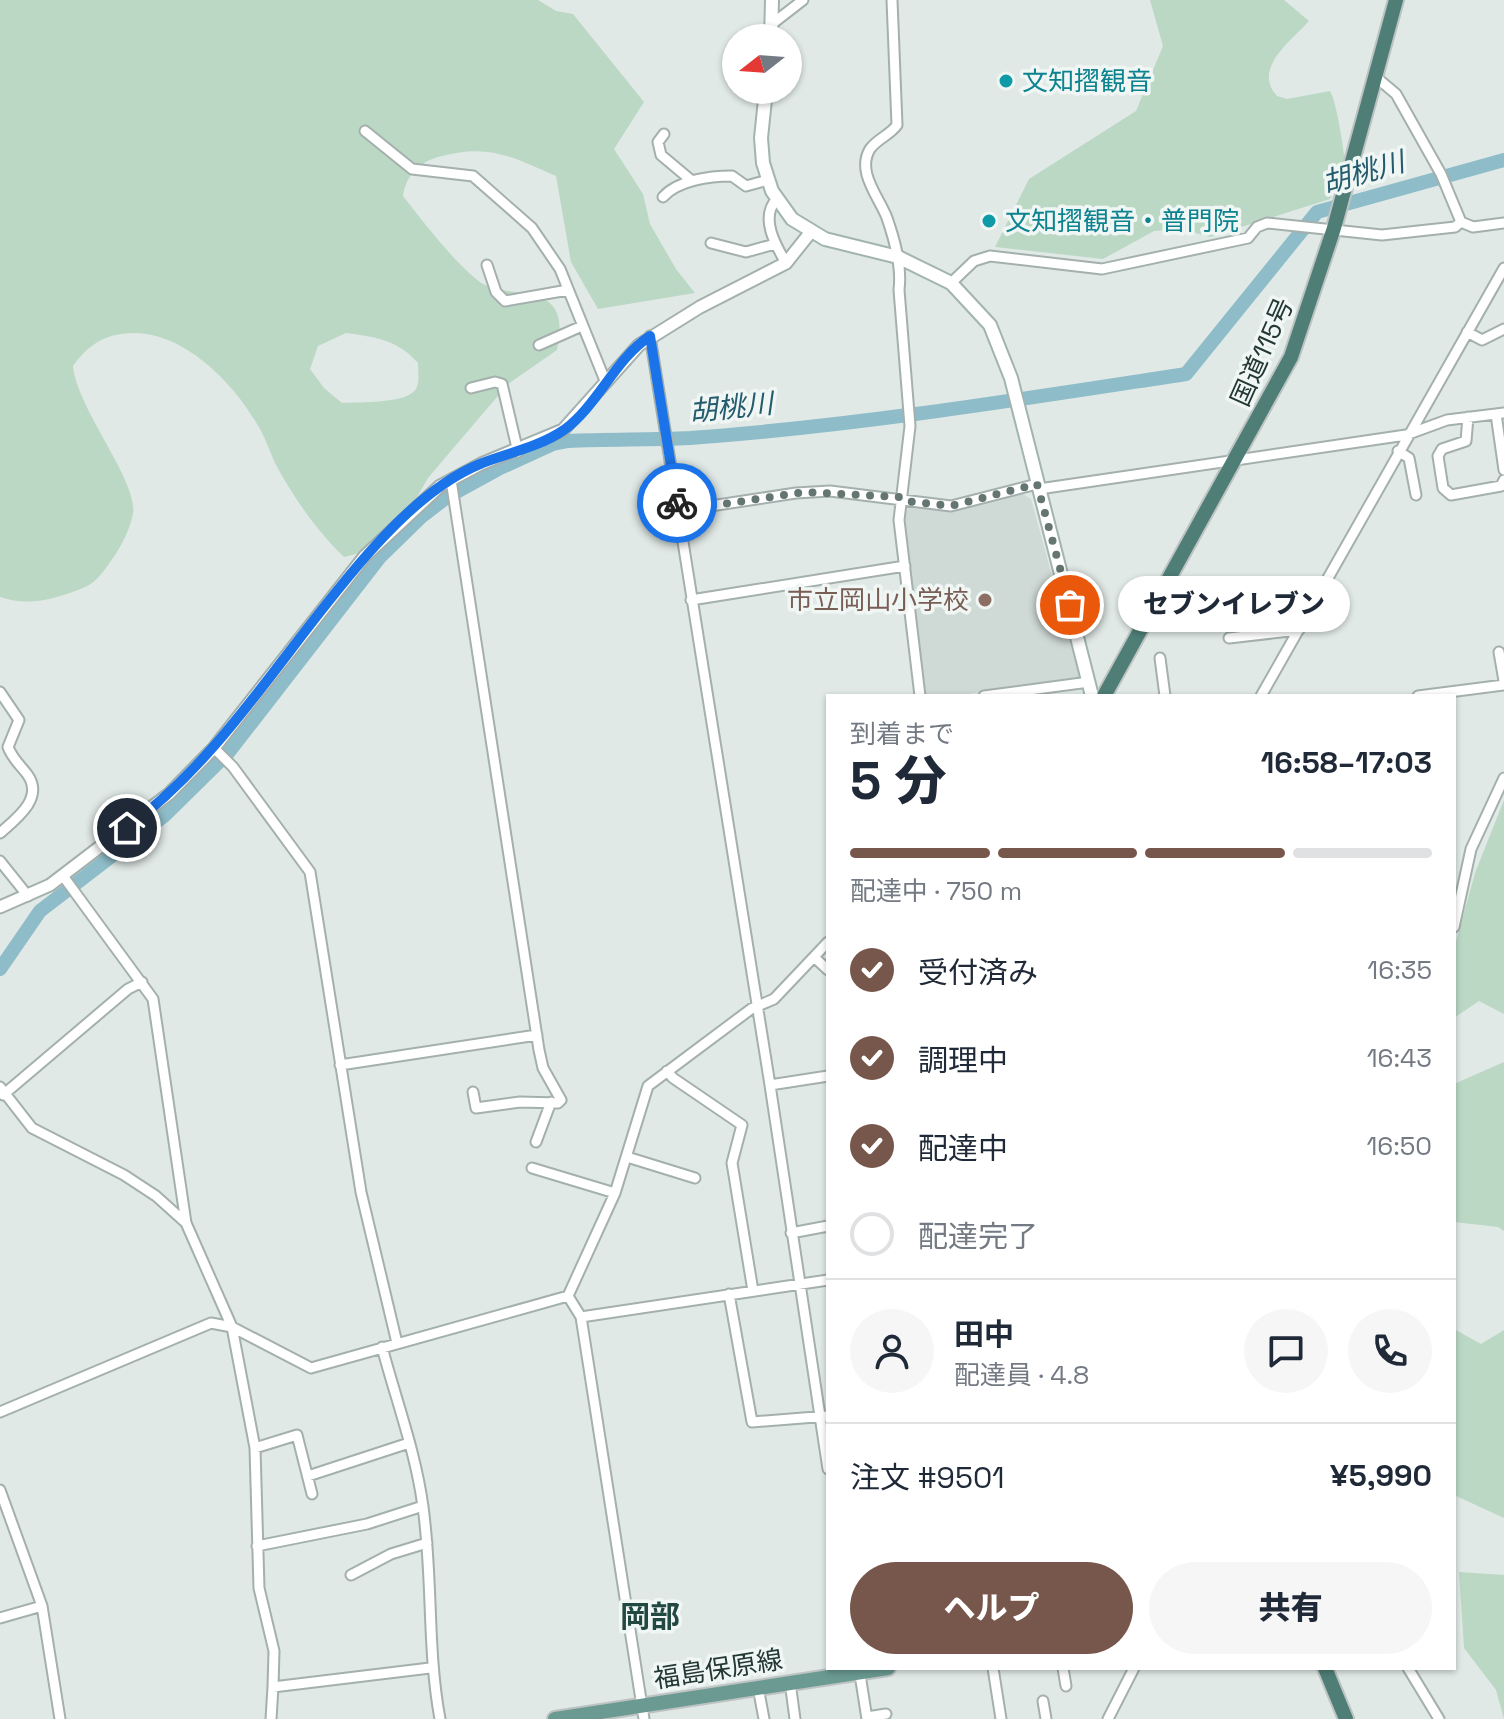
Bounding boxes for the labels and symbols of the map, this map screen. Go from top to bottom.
north arrow [722,24,802,104]
place label: 文知摺観音 [1022,64,1152,98]
marker: 文知摺観音 [997,72,1015,90]
water label: 胡桃川 [1318,142,1411,201]
place label: 文知摺観音・普門院 [1005,204,1239,238]
marker: 文知摺観音・普門院 [980,212,998,230]
street label: 国道115号 [1223,292,1301,412]
water label: 胡桃川 [687,384,778,429]
courier [637,463,717,543]
pin [1036,571,1104,639]
callout: セブンイレブン [1118,577,1350,633]
place label: 市立岡山小学校 [787,583,969,617]
marker: 市立岡山小学校 [976,591,994,609]
pin [93,794,161,862]
district label: 岡部 [620,1597,680,1636]
street label: 福島保原線 [651,1642,785,1696]

